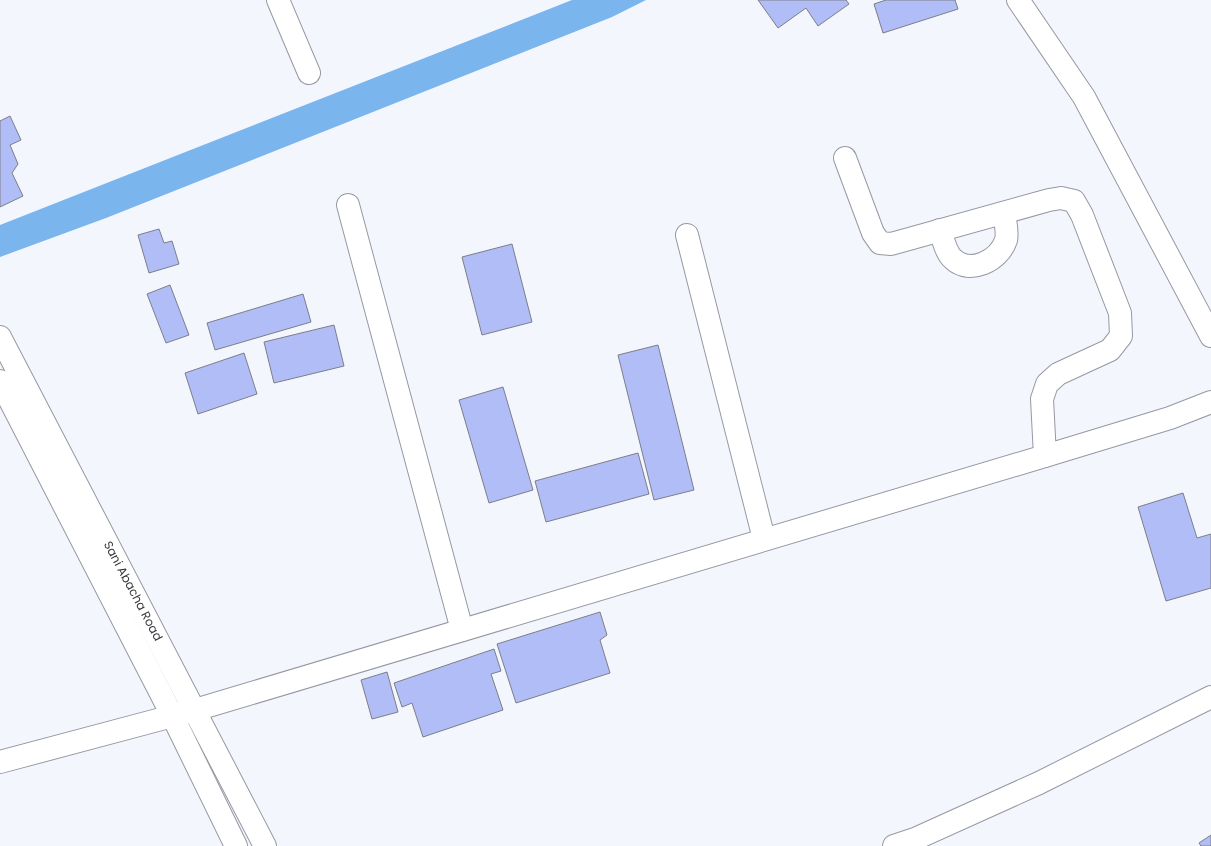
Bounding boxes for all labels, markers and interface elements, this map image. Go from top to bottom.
street label: Sani Abacha Road [100,538,167,644]

